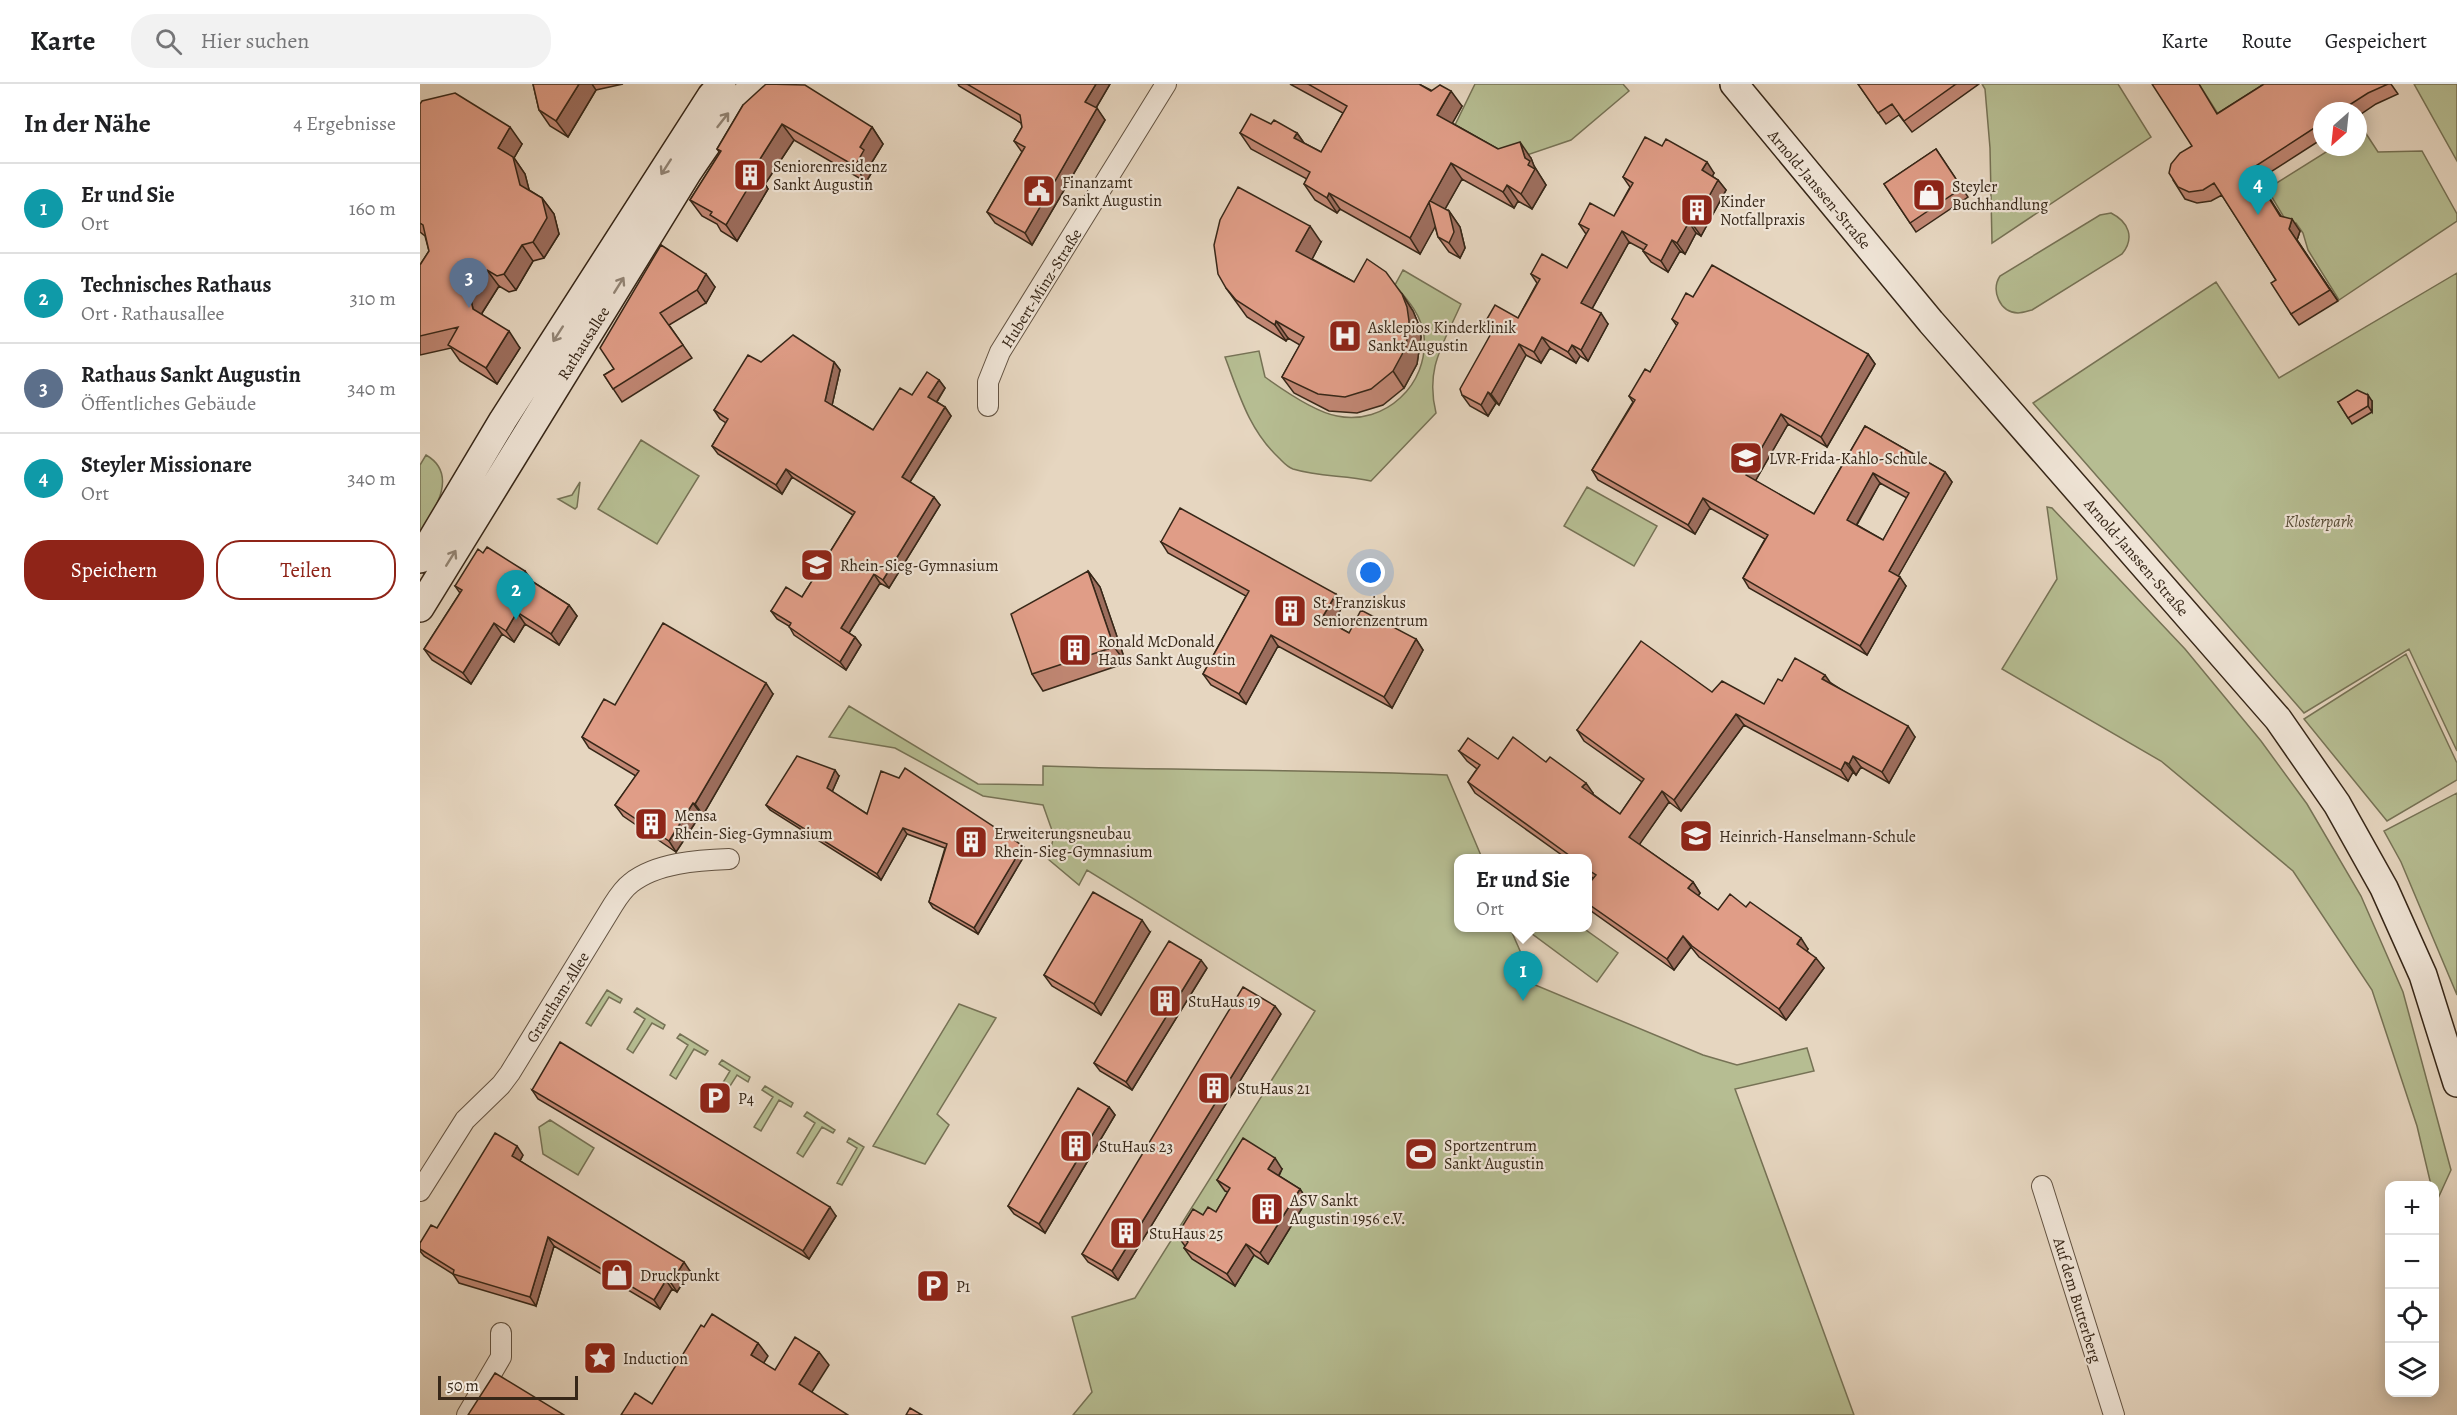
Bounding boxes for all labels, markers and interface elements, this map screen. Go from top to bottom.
search box [131,14,551,68]
text: Karte [30,22,95,60]
icon: search [152,25,185,58]
text: Hier suchen [200,26,309,56]
text: Karte [2161,27,2208,55]
text: Route [2241,27,2292,55]
text: Gespeichert [2325,27,2427,55]
north arrow [2313,102,2367,156]
text: In der Nähe [24,106,151,141]
text: 4 Ergebnisse [293,110,396,137]
one-way arrow [716,112,729,128]
street label: Arnold-Janssen-Straße [1762,124,1876,254]
place label: Seniorenresidenz Sankt Augustin [773,156,887,196]
building icon: Seniorenresidenz Sankt Augustin [732,157,768,193]
one-way arrow [659,158,672,175]
pin: 4 [2238,166,2278,215]
place label: Finanzamt Sankt Augustin [1062,172,1162,212]
public building icon: Finanzamt Sankt Augustin [1021,173,1057,209]
place label: Steyler Buchhandlung [1952,176,2048,216]
shop icon: Steyler Buchhandlung [1911,177,1947,213]
text: Er und Sie [81,180,175,210]
place label: Kinder Notfallpraxis [1720,191,1805,231]
building icon: Kinder Notfallpraxis [1679,192,1715,228]
text: 1 [40,195,47,222]
text: 160 m [349,195,396,222]
text: Ort [81,210,109,237]
street label: Hubert-Minz-Straße [996,225,1087,352]
pin: 3 [449,258,488,308]
text: Technisches Rathaus [81,270,271,300]
one-way arrow [613,277,625,294]
text: 2 [39,285,48,312]
text: 310 m [350,285,396,312]
text: Ort · Rathausallee [81,300,225,327]
street label: Rathausallee [553,303,615,385]
place label: Asklepios Kinderklinik Sankt Augustin [1367,317,1516,357]
hospital icon: Asklepios Kinderklinik Sankt Augustin [1327,318,1363,354]
one-way arrow [551,326,564,343]
text: Rathaus Sankt Augustin [81,360,301,390]
text: 3 [39,375,48,402]
text: 340 m [347,375,396,402]
text: Öffentliches Gebäude [81,390,256,417]
school or university icon: LVR-Frida-Kahlo-Schule [1728,440,1764,476]
place label: LVR-Frida-Kahlo-Schule [1769,448,1928,470]
text: Steyler Missionare [81,450,252,480]
text: 4 [39,465,48,492]
text: 340 m [347,465,396,492]
text: Ort [81,480,109,507]
street label: Arnold-Janssen-Straße [2078,493,2194,621]
park label: Klosterpark [2285,511,2353,533]
button: Speichern [24,540,204,600]
button: Teilen [216,540,396,600]
school or university icon: Rhein-Sieg-Gymnasium [799,547,835,583]
one-way arrow [445,550,457,567]
place label: Rhein-Sieg-Gymnasium [840,555,999,577]
your location [1356,558,1385,587]
pin: 2 [496,570,536,620]
place label: St. Franziskus Seniorenzentrum [1313,592,1428,632]
building icon: St. Franziskus Seniorenzentrum [1272,593,1308,629]
place label: Ronald McDonald Haus Sankt Augustin [1098,631,1236,671]
building icon: Ronald McDonald Haus Sankt Augustin [1057,632,1093,668]
place label: Mensa Rhein-Sieg-Gymnasium [674,805,833,845]
building icon: Mensa Rhein-Sieg-Gymnasium [633,806,669,842]
school or university icon: Heinrich-Hanselmann-Schule [1678,818,1714,854]
place label: Erweiterungsneubau Rhein-Sieg-Gymnasium [994,823,1153,863]
building icon: Erweiterungsneubau Rhein-Sieg-Gymnasium [953,824,989,860]
place label: Heinrich-Hanselmann-Schule [1719,826,1916,848]
popup [1454,854,1592,932]
text: Er und Sie [1476,865,1570,895]
text: Ort [1476,895,1504,922]
street label: Grantham-Allee [521,948,595,1047]
pin: 1 [1504,952,1542,1001]
building icon: StuHaus 19 [1147,983,1183,1019]
place label: StuHaus 19 [1188,991,1261,1013]
building icon: StuHaus 21 [1196,1070,1232,1106]
place label: StuHaus 21 [1237,1078,1310,1100]
parking icon: P4 [697,1080,733,1116]
place label: P4 [738,1088,754,1110]
building icon: StuHaus 23 [1058,1128,1094,1164]
place label: Sportzentrum Sankt Augustin [1444,1135,1544,1175]
place label: StuHaus 23 [1099,1136,1173,1158]
sports icon: Sportzentrum Sankt Augustin [1403,1136,1439,1172]
map controls [2385,1181,2439,1397]
button: + [2385,1181,2439,1235]
place label: ASV Sankt Augustin 1956 e.V. [1289,1190,1406,1230]
building icon: ASV Sankt Augustin 1956 e.V. [1249,1191,1285,1227]
building icon: StuHaus 25 [1108,1215,1144,1251]
place label: StuHaus 25 [1149,1223,1223,1245]
street label: Auf dem Butterberg [2047,1234,2107,1366]
button: − [2385,1235,2439,1289]
shop icon: Druckpunkt [599,1257,635,1293]
place label: Druckpunkt [640,1265,720,1287]
parking icon: P1 [915,1268,951,1304]
place label: P1 [956,1276,971,1298]
button: locate [2385,1289,2439,1343]
place icon: Induction [582,1340,618,1376]
button: layers [2385,1343,2439,1397]
place label: Induction [623,1348,688,1370]
scale bar [438,1373,578,1400]
text: 50 m [447,1375,479,1397]

